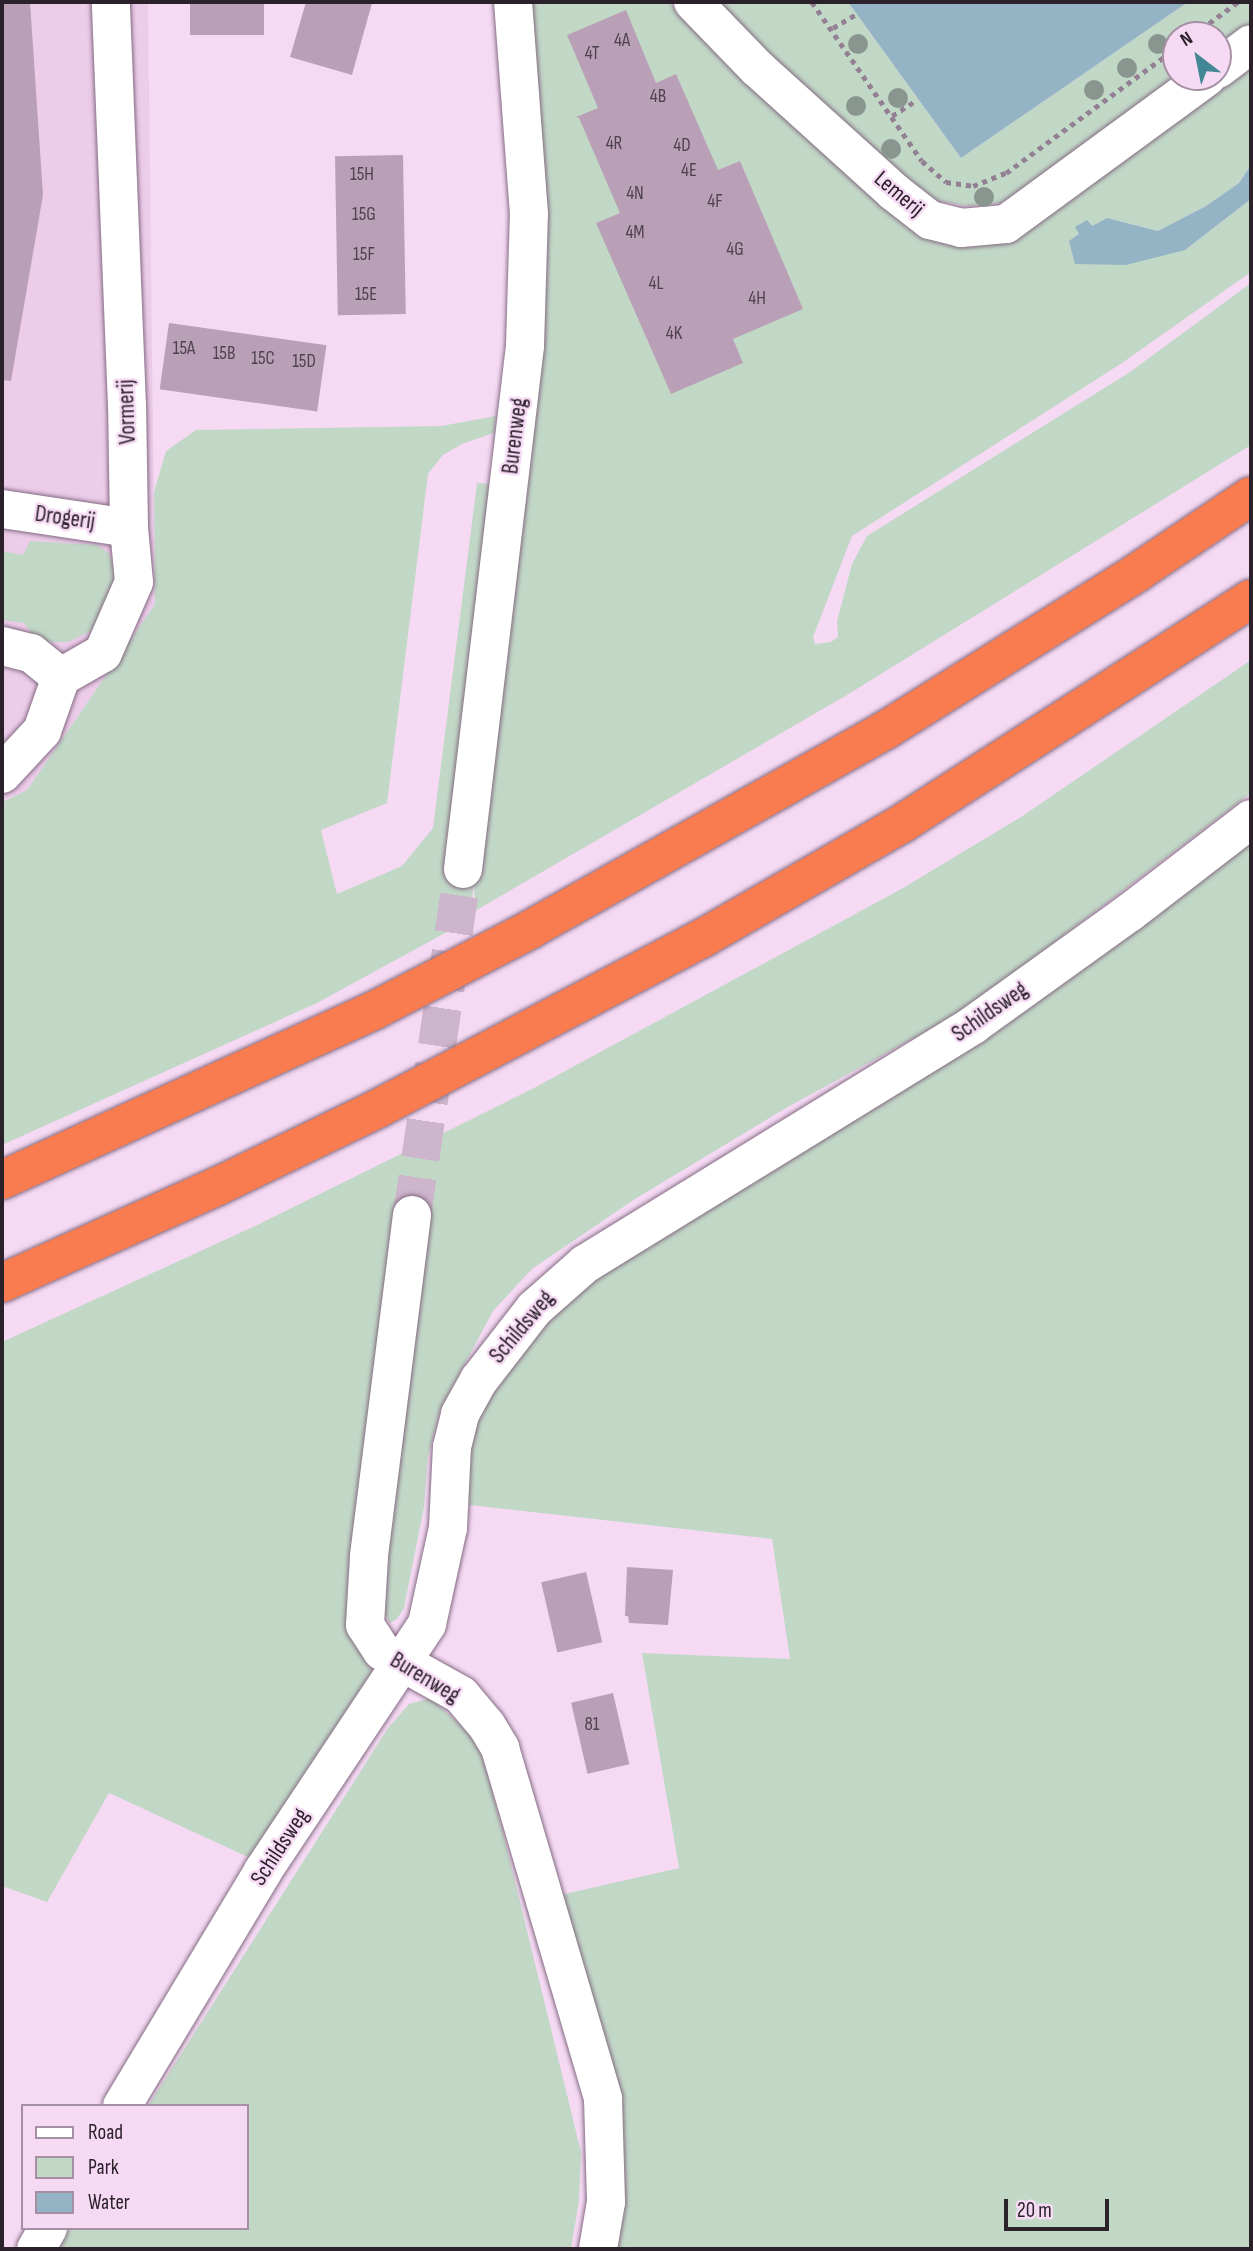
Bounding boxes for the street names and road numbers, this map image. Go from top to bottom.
street label: Lemerij [868,165,930,223]
street label: Vormerij [112,379,142,445]
street label: Burenweg [497,396,533,476]
street label: Drogerij [33,500,97,536]
street label: Schildsweg [947,976,1033,1048]
street label: Schildsweg [484,1285,560,1369]
street label: Burenweg [385,1646,465,1710]
street label: Schildsweg [245,1803,315,1891]

